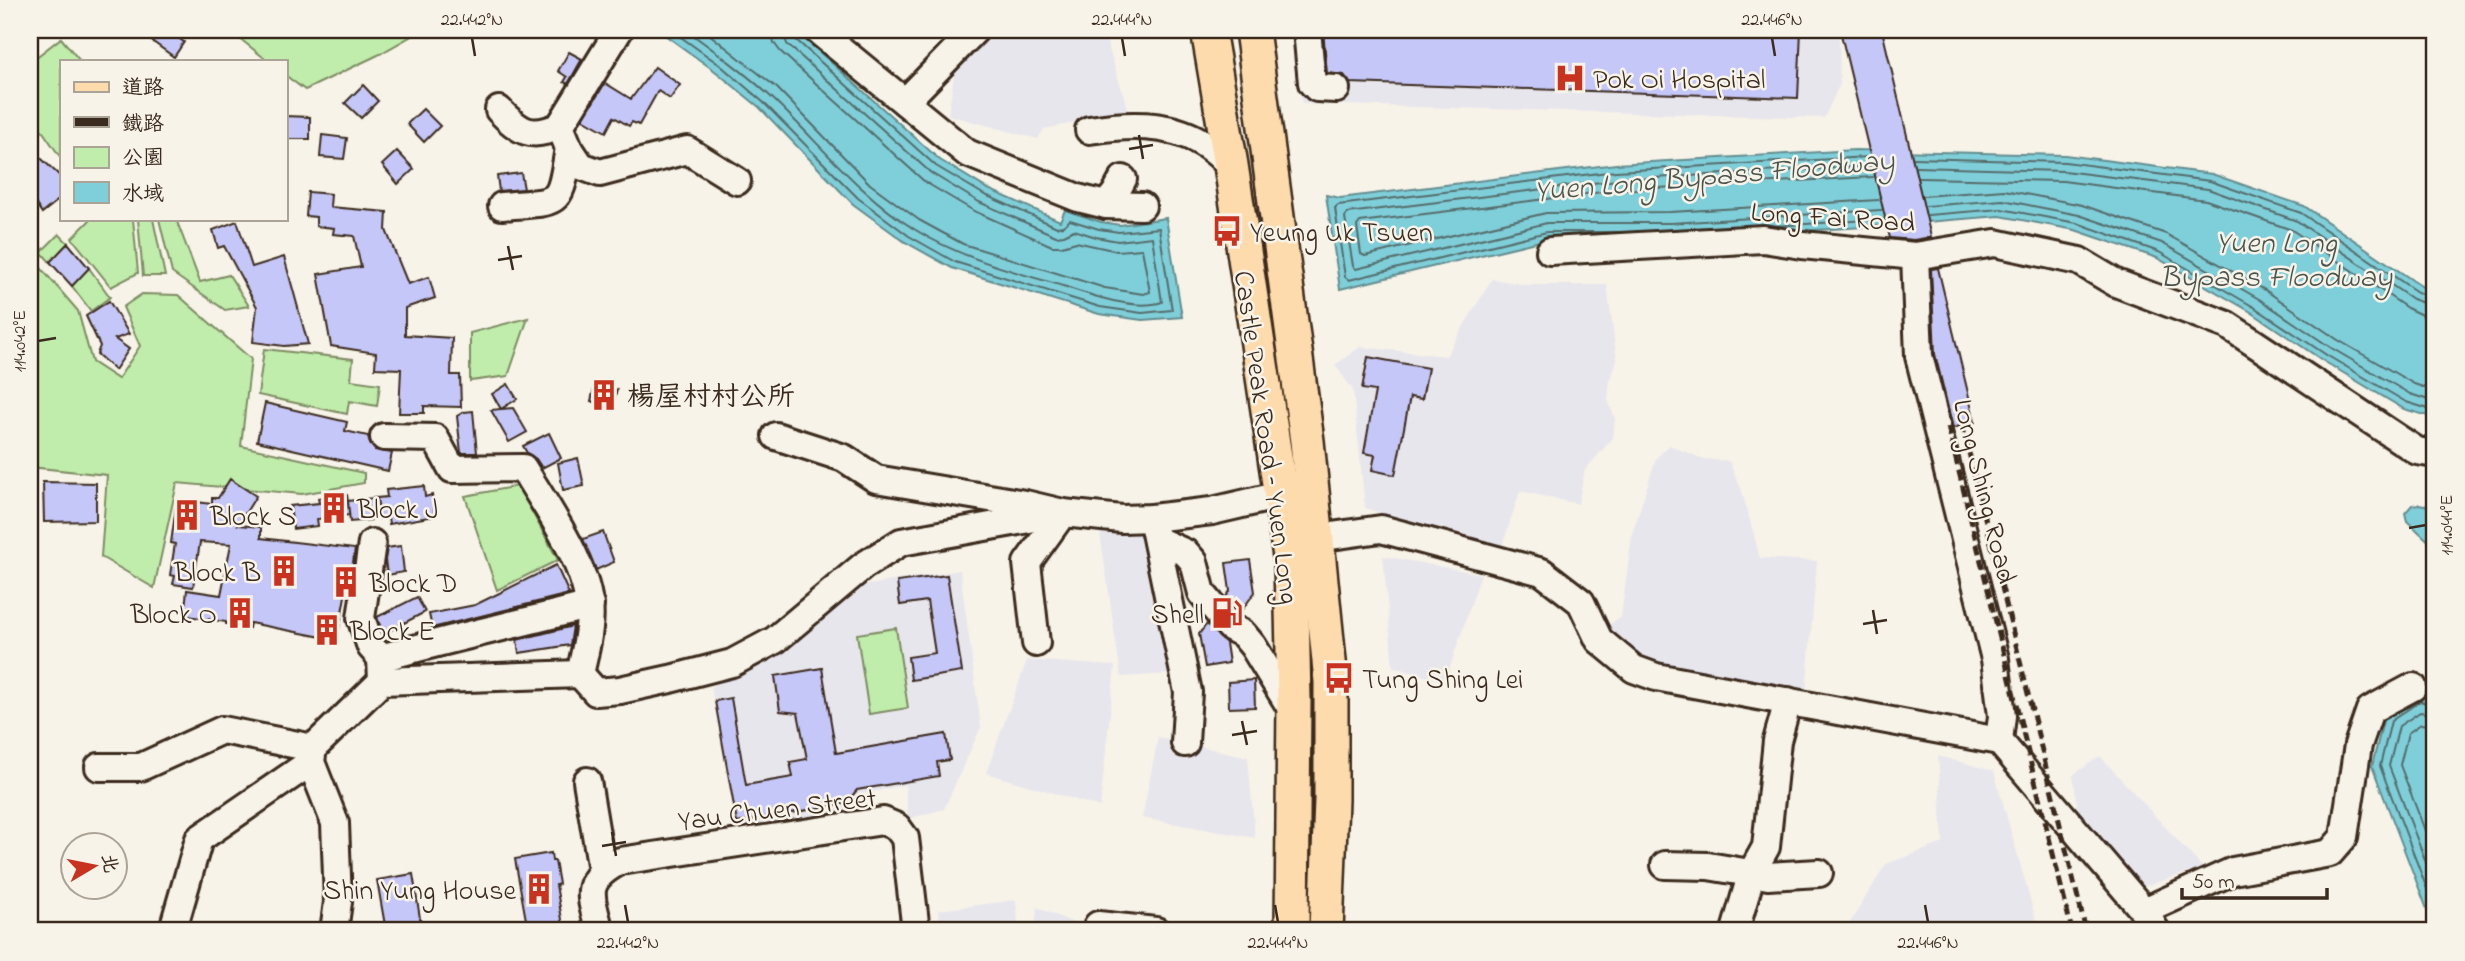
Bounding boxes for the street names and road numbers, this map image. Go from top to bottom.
street label: Long Fai Road [1749,193,1917,246]
street label: Castle Peak Road – Yuen Long [1221,268,1308,607]
street label: Long Shing Road [1940,395,2025,589]
street label: Yau Chuen Street [676,779,879,844]

